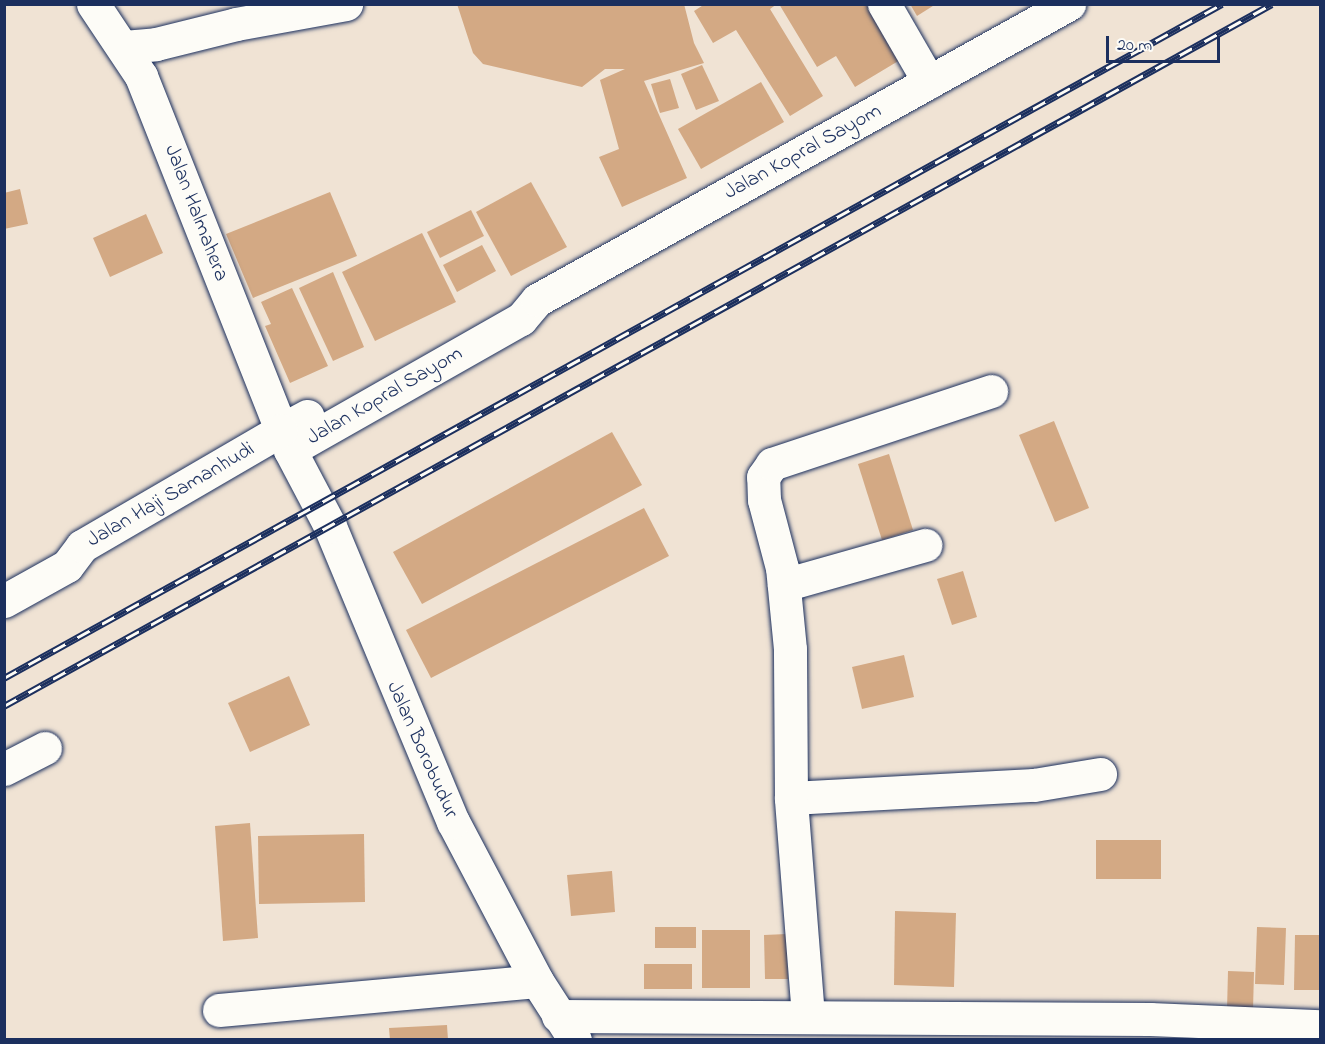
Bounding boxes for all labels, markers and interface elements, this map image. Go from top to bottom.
scale bar [1109,24,1223,62]
text: 20 m [1117,33,1152,59]
street label: Jalan Kopral Sayom [720,98,886,206]
street label: Jalan Halmahera [158,141,234,285]
street label: Jalan Kopral Sayom [303,341,467,451]
street label: Jalan Haji Samanhudi [83,437,259,553]
street label: Jalan Borobudur [381,678,463,822]

